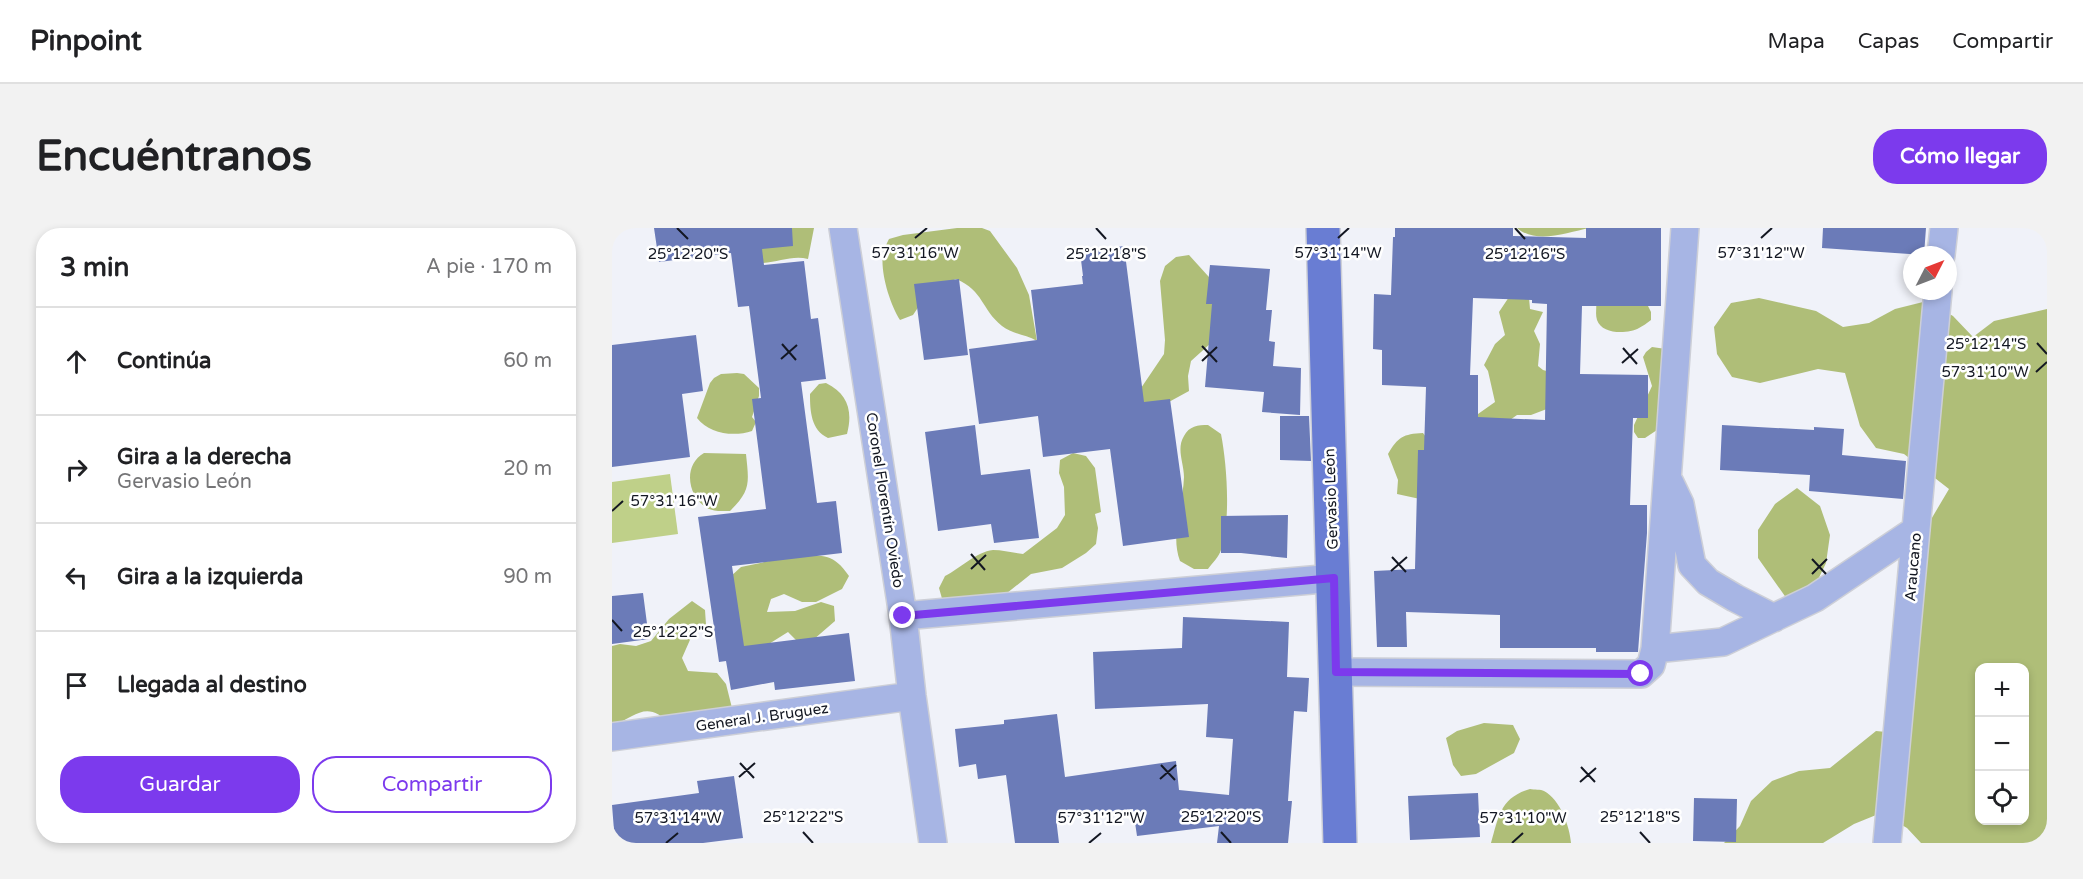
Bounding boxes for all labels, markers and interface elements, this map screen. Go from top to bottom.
text: Pinpoint [30,24,142,58]
text: Mapa [1768,29,1825,54]
text: Capas [1858,29,1919,54]
text: Compartir [1952,29,2053,54]
button: Cómo llegar [1873,129,2047,184]
text: Encuéntranos [36,131,312,182]
text: 57°31'16"W [871,244,959,262]
text: 57°31'14"W [1294,244,1382,262]
text: 57°31'12"W [1717,244,1805,262]
text: 25°12'20"S [648,245,728,263]
text: 25°12'18"S [1066,245,1146,263]
text: 25°12'16"S [1485,245,1565,263]
north arrow [1903,246,1957,300]
text: 3 min [60,252,129,283]
text: A pie · 170 m [426,255,552,279]
text: 25°12'14"S [1946,335,2026,353]
icon: ahead [60,345,93,378]
text: Continúa [117,348,211,374]
text: 60 m [503,349,552,373]
text: 57°31'10"W [1941,363,2029,381]
street label: Coronel Florentín Oviedo [862,411,908,589]
text: Gira a la derecha [117,444,292,470]
street label: Gervasio León [1320,448,1342,550]
icon: right [60,453,93,486]
text: 20 m [503,457,552,481]
text: Gervasio León [117,470,252,494]
text: 57°31'16"W [630,492,718,510]
street label: Araucano [1901,532,1925,602]
icon: left [60,561,93,594]
text: Gira a la izquierda [117,564,303,590]
text: 90 m [503,565,552,589]
route end [889,602,915,628]
text: 25°12'22"S [633,623,713,641]
route start [1627,660,1653,686]
map controls [1975,663,2029,825]
button: + [1975,663,2029,717]
icon: arrive [60,669,93,702]
text: Llegada al destino [117,672,307,698]
street label: General J. Bruguez [694,699,830,735]
button: − [1975,717,2029,771]
button: Guardar [60,756,300,813]
button: Compartir [312,756,552,813]
button: locate [1975,771,2029,825]
text: 25°12'22"S [763,808,843,826]
text: 25°12'20"S [1181,808,1261,826]
text: 25°12'18"S [1600,808,1680,826]
text: 57°31'14"W [634,809,722,827]
text: 57°31'12"W [1057,809,1145,827]
text: 57°31'10"W [1479,809,1567,827]

